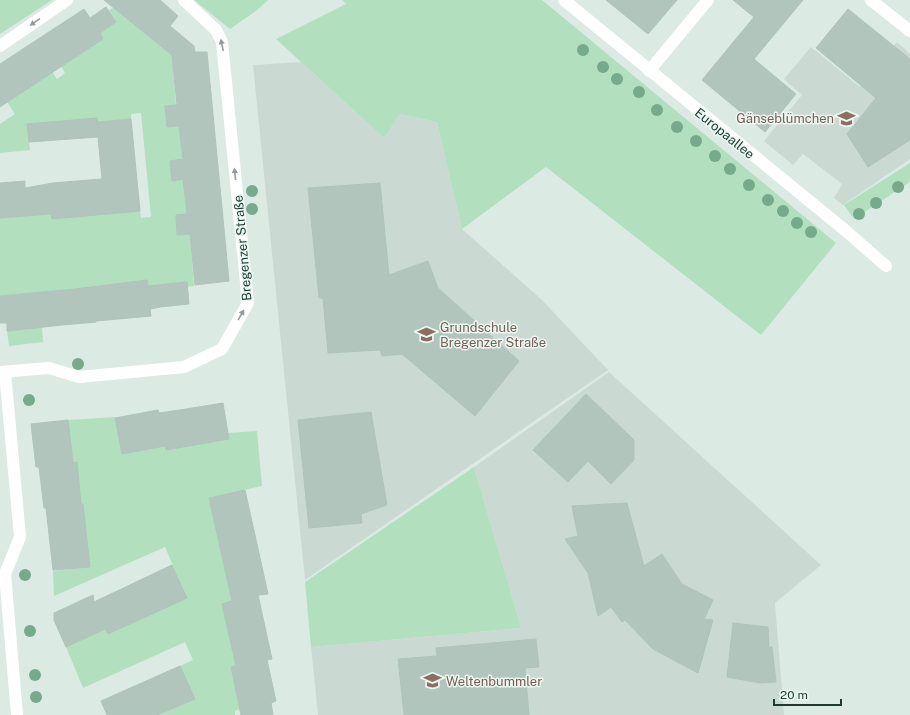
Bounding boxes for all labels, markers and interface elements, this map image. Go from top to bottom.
one-way arrow [30,18,40,26]
one-way arrow [218,38,224,51]
street label: Europaallee [692,105,757,162]
school or university icon: Gänseblümchen [837,108,857,128]
place label: Gänseblümchen [736,111,834,126]
one-way arrow [232,168,239,180]
street label: Bregenzer Straße [230,194,255,301]
one-way arrow [238,309,245,321]
place label: Grundschule Bregenzer Straße [440,320,546,350]
school or university icon: Grundschule Bregenzer Straße [417,324,437,344]
school or university icon: Weltenbummler [423,671,443,691]
place label: Weltenbummler [446,674,542,689]
scale bar [774,681,841,707]
text: 20 m [780,688,808,702]

